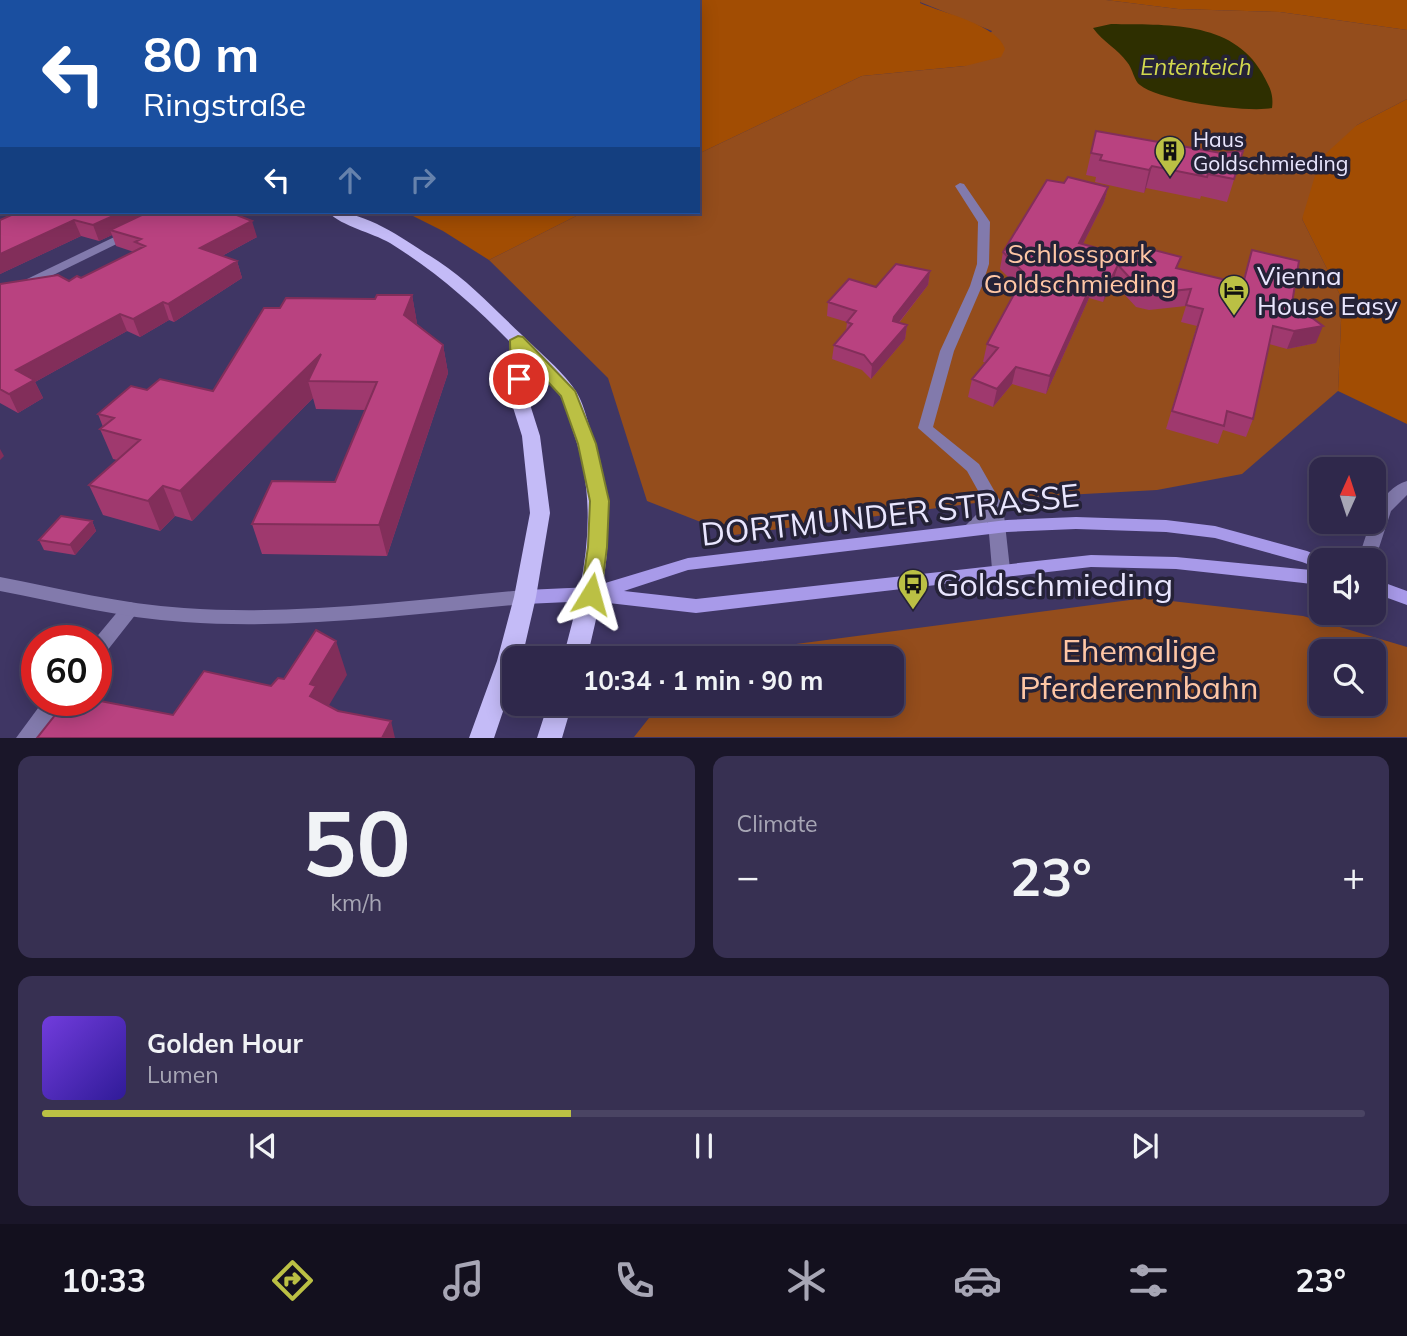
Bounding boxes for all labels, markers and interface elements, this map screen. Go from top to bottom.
text: 80 m [143,23,259,84]
icon: left [28,28,119,119]
water label: Ententeich [1140,52,1252,81]
text: Ringstraße [143,84,306,124]
place label: Haus Goldschmieding [1193,126,1348,176]
building icon: Haus Goldschmieding [1153,134,1187,178]
icon: left [258,161,296,199]
icon: ahead [331,161,369,199]
icon: right [404,161,442,199]
park label: Schlosspark Goldschmieding [984,237,1176,300]
place label: Vienna House Easy [1257,259,1398,322]
hotel icon: Vienna House Easy [1217,273,1251,317]
pin [489,349,549,409]
icon: arrive [500,360,538,398]
north arrow [1309,457,1386,534]
map controls [1309,457,1386,716]
street label: DORTMUNDER STRASSE [699,474,1081,554]
button: sound [1309,548,1386,625]
position arrow [554,557,628,631]
place label: Goldschmieding [936,564,1173,604]
bus stop icon: Goldschmieding [896,567,930,611]
speed limit sign: 60 [21,625,112,716]
park label: Ehemalige Pferderennbahn [1020,630,1258,707]
button: search [1309,639,1386,716]
text: 10:34 · 1 min · 90 m [583,664,823,697]
text: 50 [302,785,411,899]
text: Climate [737,809,818,838]
text: 23° [1010,844,1092,909]
text: − [737,852,759,900]
text: + [1342,852,1365,900]
text: km/h [330,888,382,917]
text: Golden Hour [147,1027,303,1060]
text: Lumen [147,1060,219,1089]
icon: previous [244,1127,282,1165]
icon: pause [685,1127,723,1165]
icon: next [1126,1127,1164,1165]
icon: directions [268,1256,317,1305]
icon: music [439,1256,488,1305]
icon: phone [610,1256,659,1305]
icon: climate [782,1256,831,1305]
icon: car [953,1256,1002,1305]
icon: filters [1124,1256,1173,1305]
text: 10:33 [61,1260,146,1300]
text: 23° [1295,1260,1346,1300]

